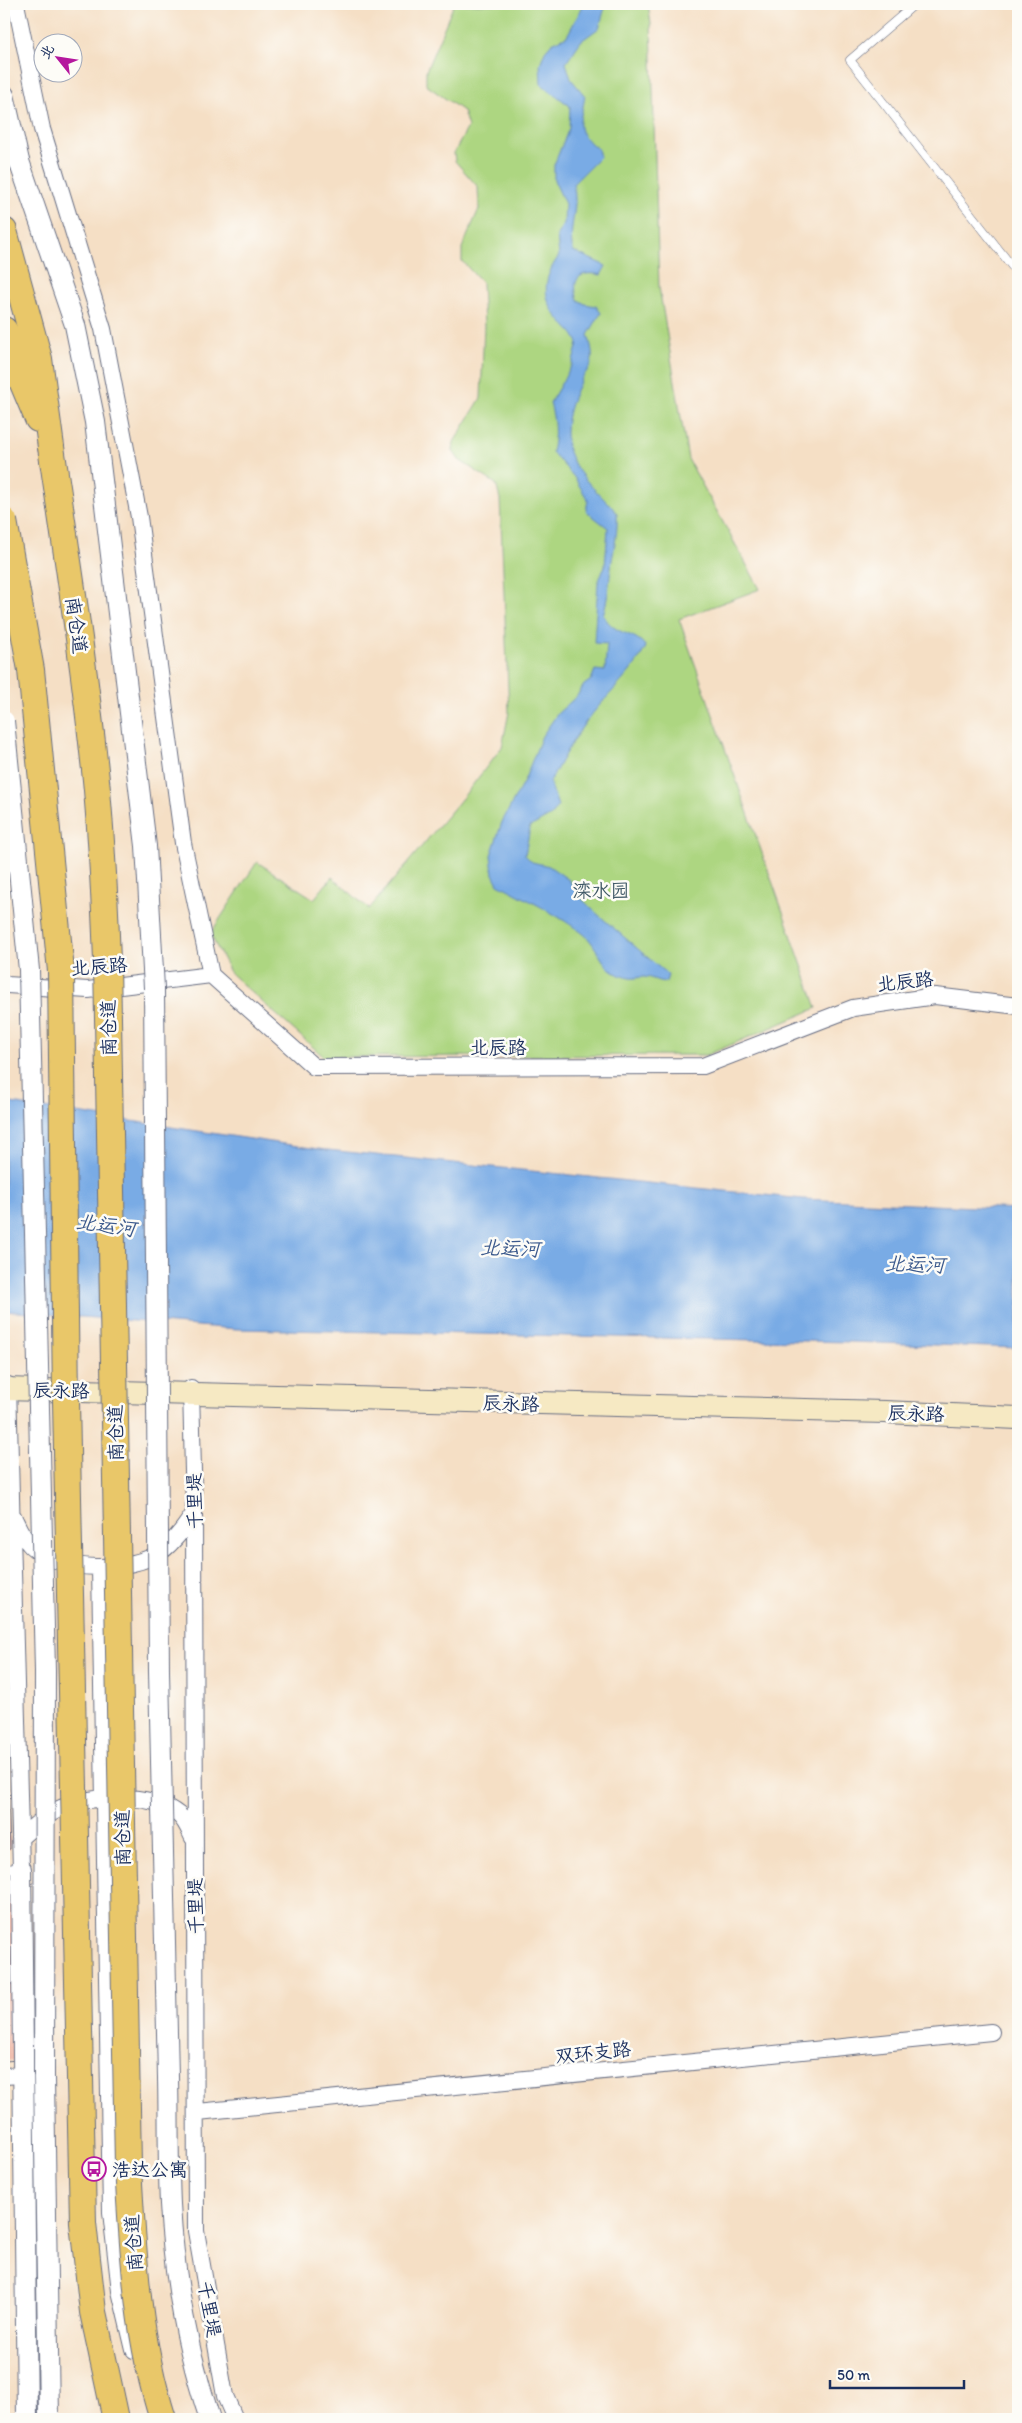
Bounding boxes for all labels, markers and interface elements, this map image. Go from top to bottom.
north arrow [32,32,82,82]
text: 北 [36,41,58,62]
street label: 南仓道 [61,595,92,655]
park label: 滦水园 [572,879,630,902]
street label: 北辰路 [70,953,128,980]
street label: 北辰路 [875,967,935,996]
street label: 南仓道 [97,999,120,1057]
street label: 北辰路 [469,1036,527,1059]
water label: 北运河 [75,1209,140,1241]
water label: 北运河 [480,1235,543,1261]
water label: 北运河 [885,1251,948,1277]
street label: 辰永路 [32,1379,90,1402]
street label: 辰永路 [482,1391,540,1416]
street label: 辰永路 [887,1401,945,1426]
street label: 南仓道 [104,1404,127,1462]
street label: 千里堤 [183,1472,206,1530]
street label: 南仓道 [111,1809,134,1867]
street label: 千里堤 [184,1877,207,1935]
street label: 双环支路 [554,2037,632,2068]
bus stop icon: 浩达公寓 [81,2156,107,2182]
place label: 浩达公寓 [112,2158,188,2181]
street label: 南仓道 [120,2214,147,2272]
street label: 千里堤 [193,2279,226,2339]
scale bar [830,2358,963,2390]
text: 50 m [837,2366,870,2384]

